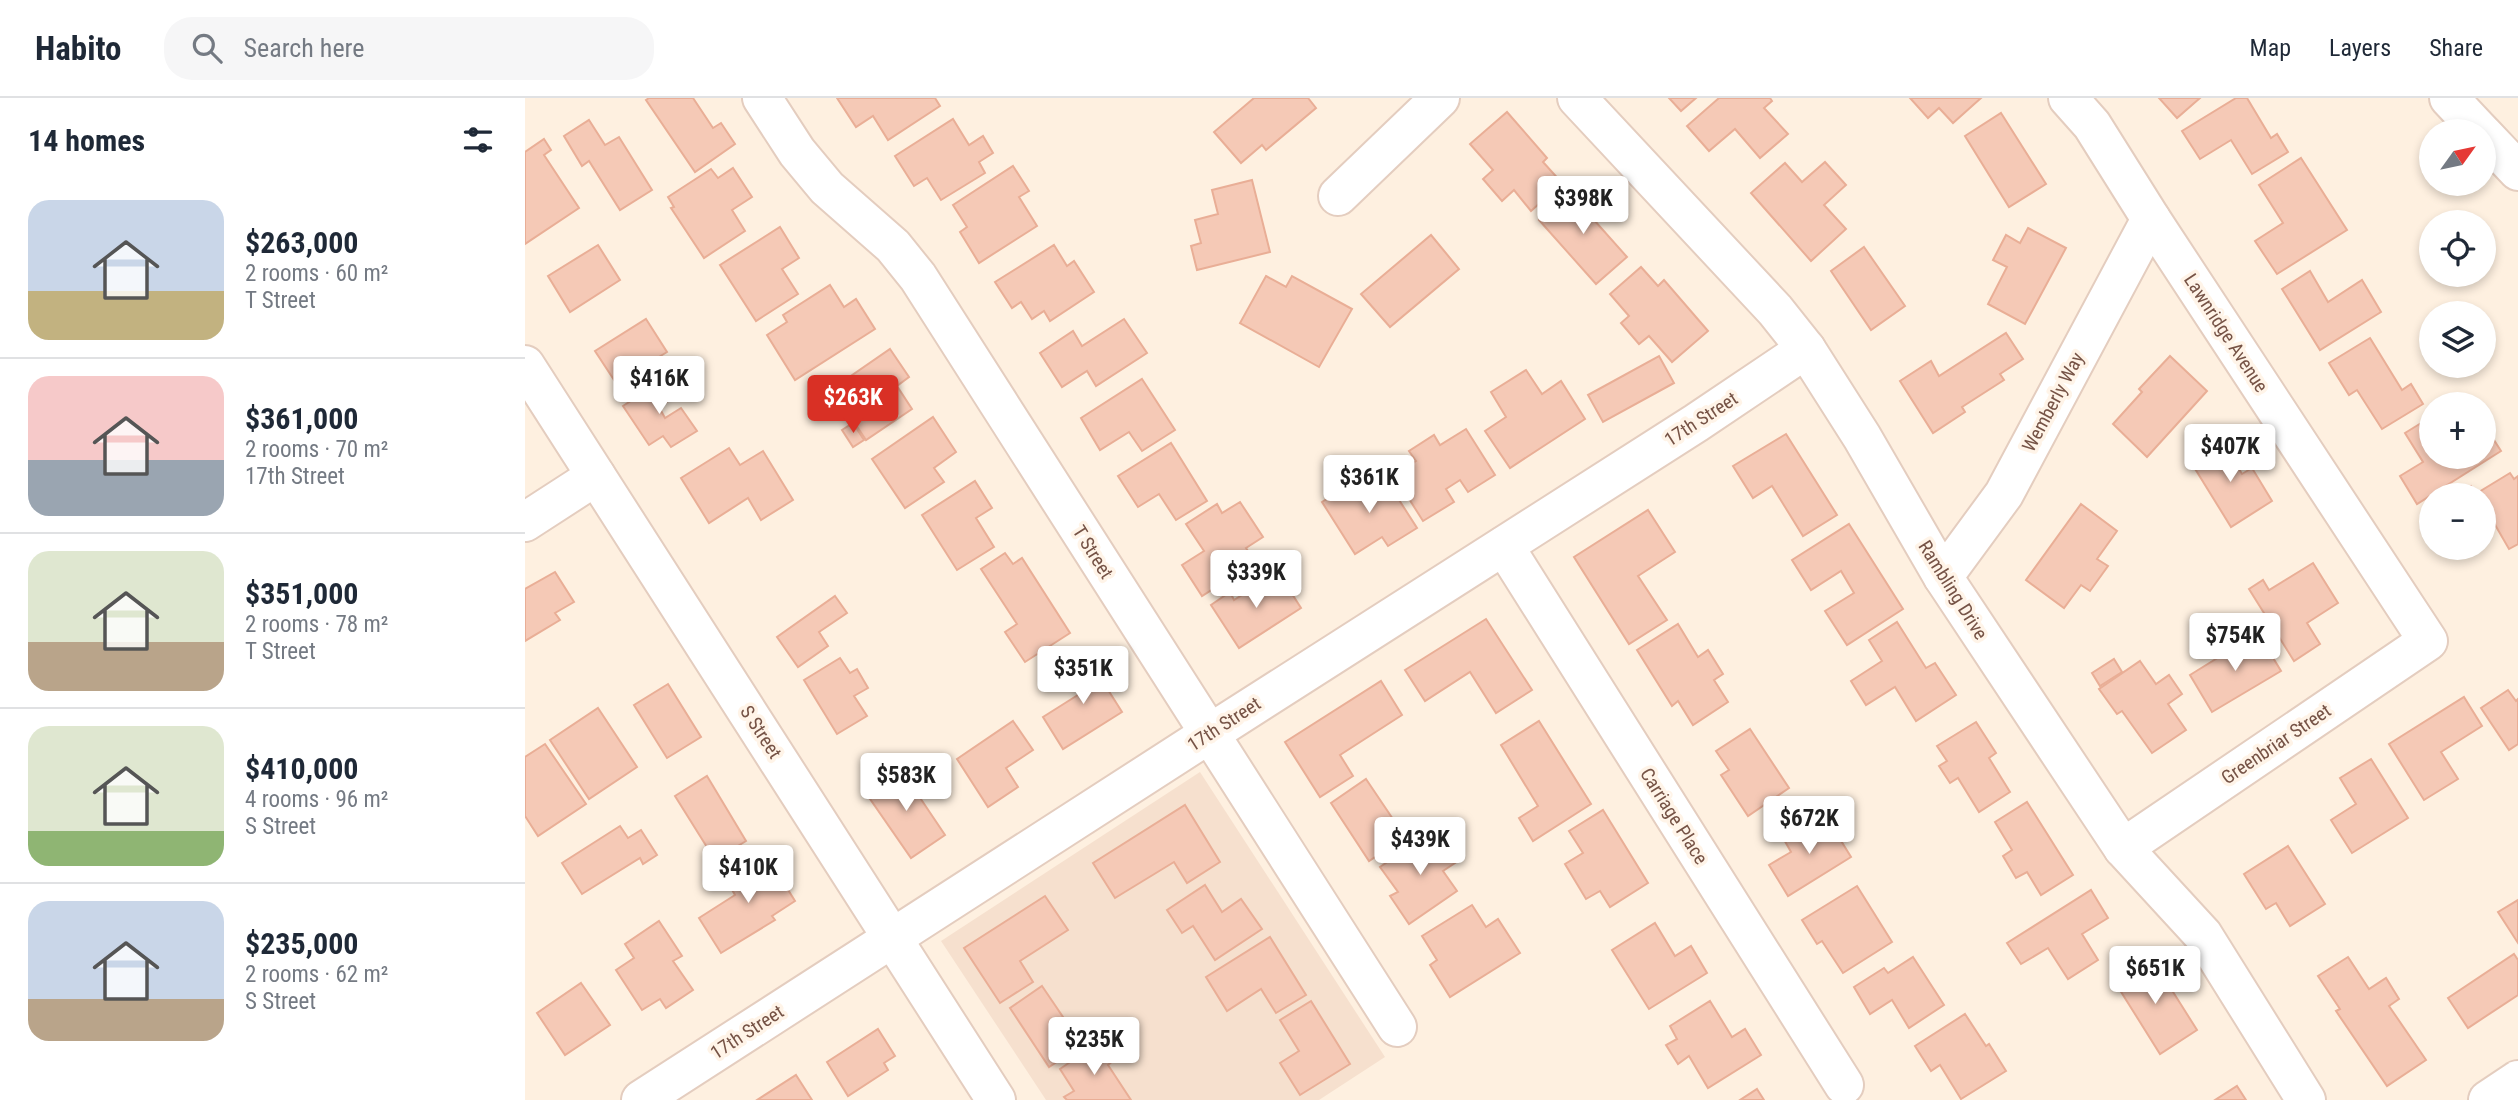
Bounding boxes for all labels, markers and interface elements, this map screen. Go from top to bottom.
search box [164,17,654,80]
text: Habito [35,29,122,68]
icon: search [188,29,226,67]
text: Search here [244,33,364,63]
text: Map [2250,34,2291,62]
text: Layers [2329,34,2391,62]
text: Share [2429,34,2483,62]
north arrow [2419,119,2495,196]
map controls [2419,119,2496,560]
icon: filters [459,121,497,159]
text: 14 homes [28,123,145,158]
pin: $398K [1534,176,1632,236]
text: $398K [1553,185,1613,212]
button: locate [2419,210,2496,287]
text: $263,000 [245,225,358,260]
icon: home [84,228,168,312]
text: 2 rooms · 60 m² [245,260,388,287]
street label: Lawnridge Avenue [2179,269,2273,397]
text: T Street [245,287,316,314]
button: layers [2419,301,2496,378]
street label: Wemberly Way [2017,348,2089,456]
pin: $416K [610,356,708,416]
text: $416K [629,365,689,392]
pin: $263K [804,376,902,435]
text: $263K [823,384,883,411]
street label: 17th Street [1660,387,1742,451]
button: + [2419,392,2496,469]
text: $361,000 [245,401,358,436]
icon: home [84,404,168,488]
pin: $407K [2181,424,2279,484]
text: $407K [2200,433,2260,460]
text: 2 rooms · 70 m² [245,436,388,463]
pin: $361K [1320,456,1418,515]
text: 17th Street [245,463,345,490]
text: $361K [1339,464,1399,491]
button: − [2419,483,2496,560]
street label: T Street [1068,521,1118,583]
street label: Rambling Drive [1913,536,1993,644]
pin: $339K [1207,550,1305,610]
text: $339K [1226,559,1286,586]
text: $351,000 [245,576,358,611]
icon: home [84,579,168,663]
text: 2 rooms · 78 m² [245,611,388,638]
pin: $754K [2186,614,2284,673]
text: $754K [2205,622,2265,649]
text: T Street [245,638,316,665]
pin: $351K [1034,646,1132,706]
text: $351K [1053,655,1113,682]
street label: 17th Street [1183,692,1265,756]
street label: Greenbriar Street [2217,699,2335,789]
street label: S Street [735,701,787,763]
text: $410,000 [245,751,358,786]
icon: home [84,754,168,838]
pin: $583K [857,754,955,813]
text: $583K [876,762,936,789]
street label: Carriage Place [1635,764,1713,868]
text: 4 rooms · 96 m² [245,786,388,813]
pin: $672K [1760,796,1858,856]
text: $672K [1779,805,1839,832]
text: S Street [245,813,316,840]
pin: $439K [1371,818,1469,877]
text: $439K [1390,826,1450,853]
pin: $410K [699,846,797,905]
text: $410K [718,854,778,881]
text: $235,000 [245,926,358,961]
icon: home [84,929,168,1013]
pin: $651K [2106,946,2204,1006]
text: $651K [2125,955,2185,982]
text: 2 rooms · 62 m² [245,961,388,988]
text: S Street [245,988,316,1015]
street label: 17th Street [706,1000,788,1064]
pin: $235K [1045,1018,1143,1077]
text: $235K [1064,1026,1124,1053]

